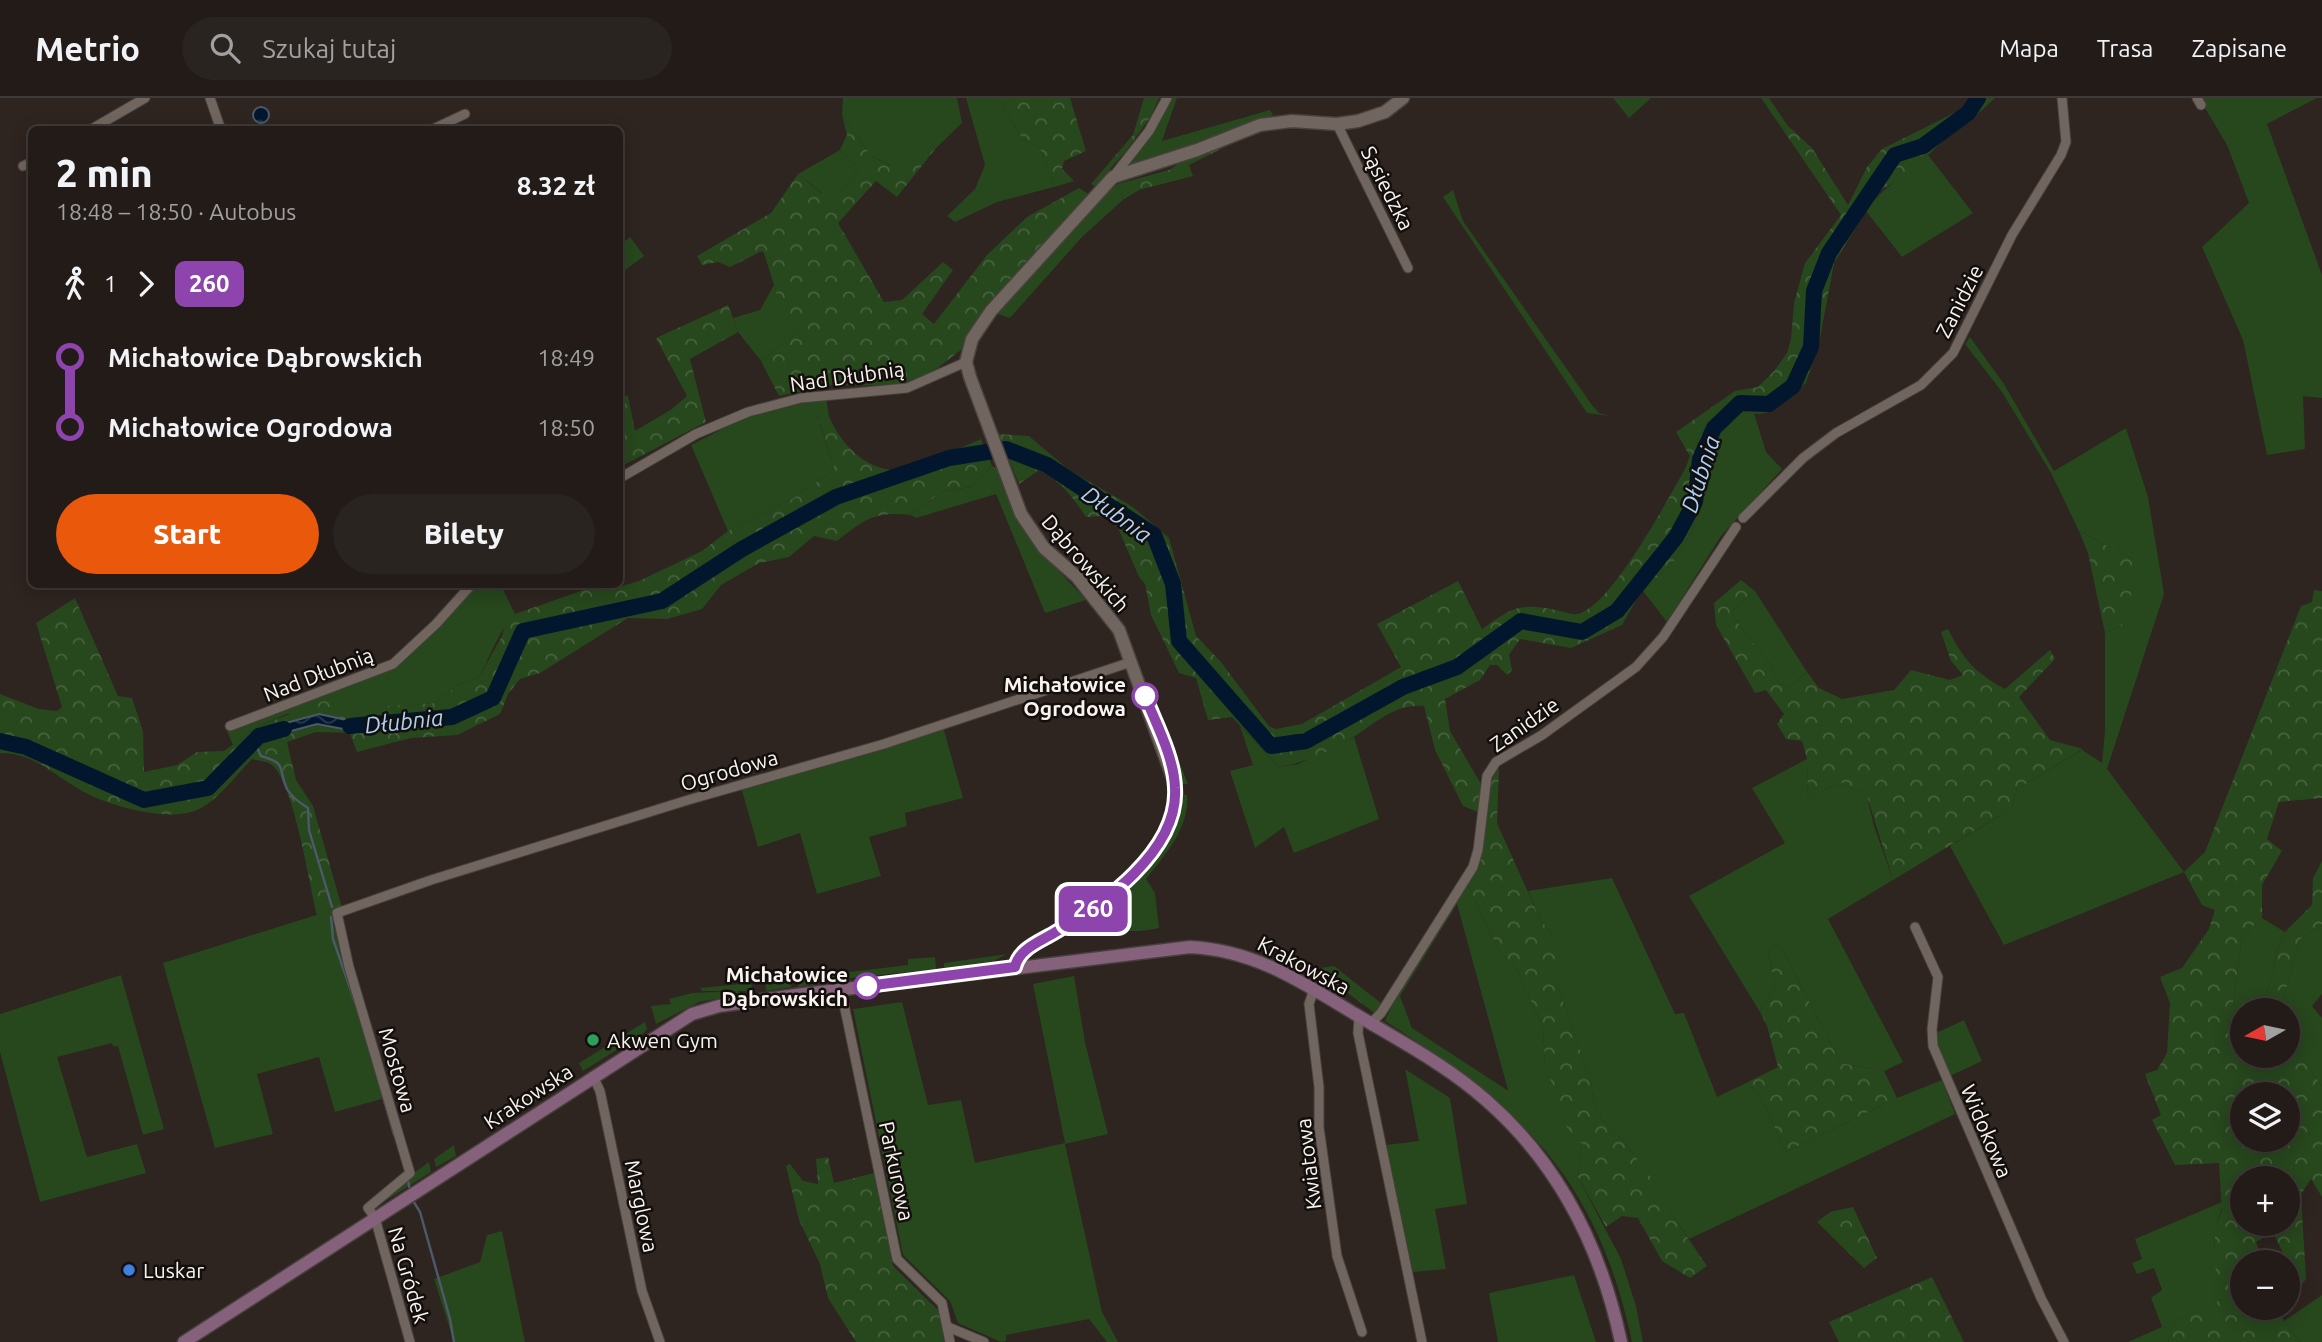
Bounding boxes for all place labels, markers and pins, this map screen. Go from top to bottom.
place label: Michałowice Ogrodowa [1004,672,1126,720]
marker: Michałowice Ogrodowa [1132,683,1158,709]
place label: Michałowice Dąbrowskich [721,962,848,1010]
marker: Michałowice Dąbrowskich [854,973,880,999]
place label: Akwen Gym [607,1028,718,1052]
marker: Akwen Gym [585,1032,601,1048]
place label: Luskar [143,1258,204,1282]
marker: Luskar [121,1262,137,1278]

